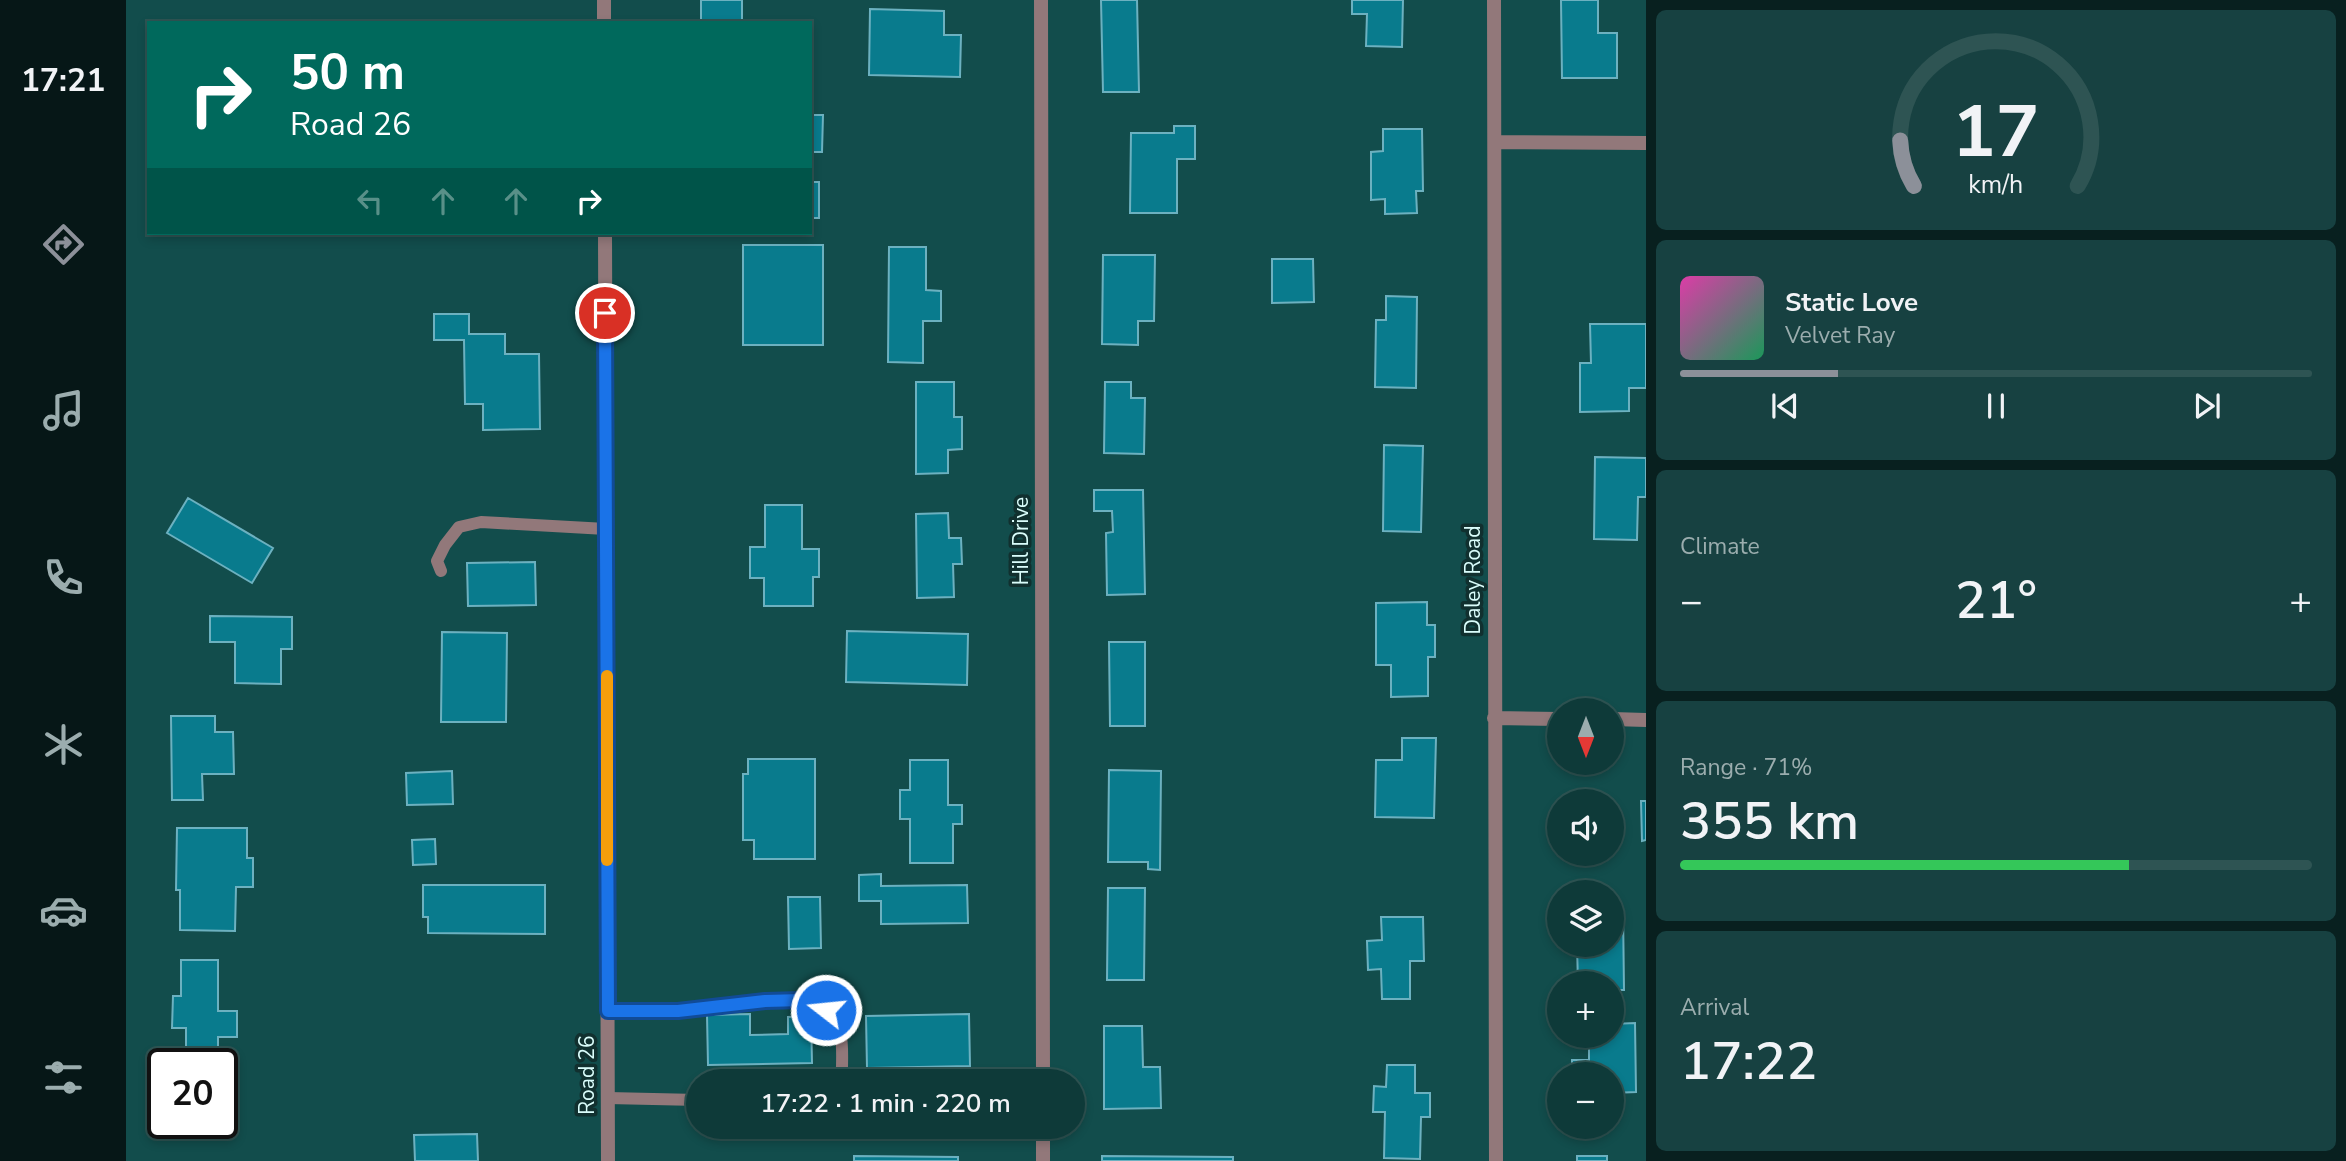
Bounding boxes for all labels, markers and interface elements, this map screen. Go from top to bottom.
text: 50 m [290,39,405,106]
icon: right [175,49,266,140]
text: 17:21 [21,59,105,102]
text: 17 [1952,82,2040,182]
text: Road 26 [290,103,411,146]
text: km/h [1968,168,2024,202]
icon: left [351,182,389,220]
icon: ahead [424,182,462,220]
icon: ahead [497,182,535,220]
icon: right [570,182,608,220]
icon: directions [39,220,88,269]
pin [575,283,635,343]
text: Static Love [1785,285,1918,320]
icon: arrive [586,294,624,332]
text: Velvet Ray [1785,320,1895,351]
icon: music [39,386,88,435]
icon: previous [1766,387,1804,425]
icon: pause [1977,387,2015,425]
icon: next [2188,387,2226,425]
street label: Hill Drive [1007,497,1035,585]
street label: Daley Road [1459,526,1487,634]
text: Climate [1680,531,1760,562]
icon: phone [39,553,88,602]
text: 21° [1955,565,2037,636]
text: − [1680,576,1703,627]
text: + [2289,576,2312,627]
north arrow [1547,698,1624,775]
map controls [1547,698,1624,1139]
icon: climate [39,720,88,769]
text: Range · 71% [1680,752,1812,783]
text: 355 km [1680,786,1859,857]
button: sound [1547,789,1624,866]
button: layers [1547,880,1624,957]
icon: car [39,886,88,935]
button: + [1547,971,1624,1048]
position arrow [789,973,863,1047]
text: Arrival [1680,992,1749,1023]
text: 17:22 [1680,1026,1817,1097]
street label: Road 26 [573,1035,601,1115]
speed limit sign: 20 [147,1048,238,1139]
icon: filters [39,1053,88,1102]
button: − [1547,1062,1624,1139]
text: 17:22 · 1 min · 220 m [760,1086,1011,1121]

